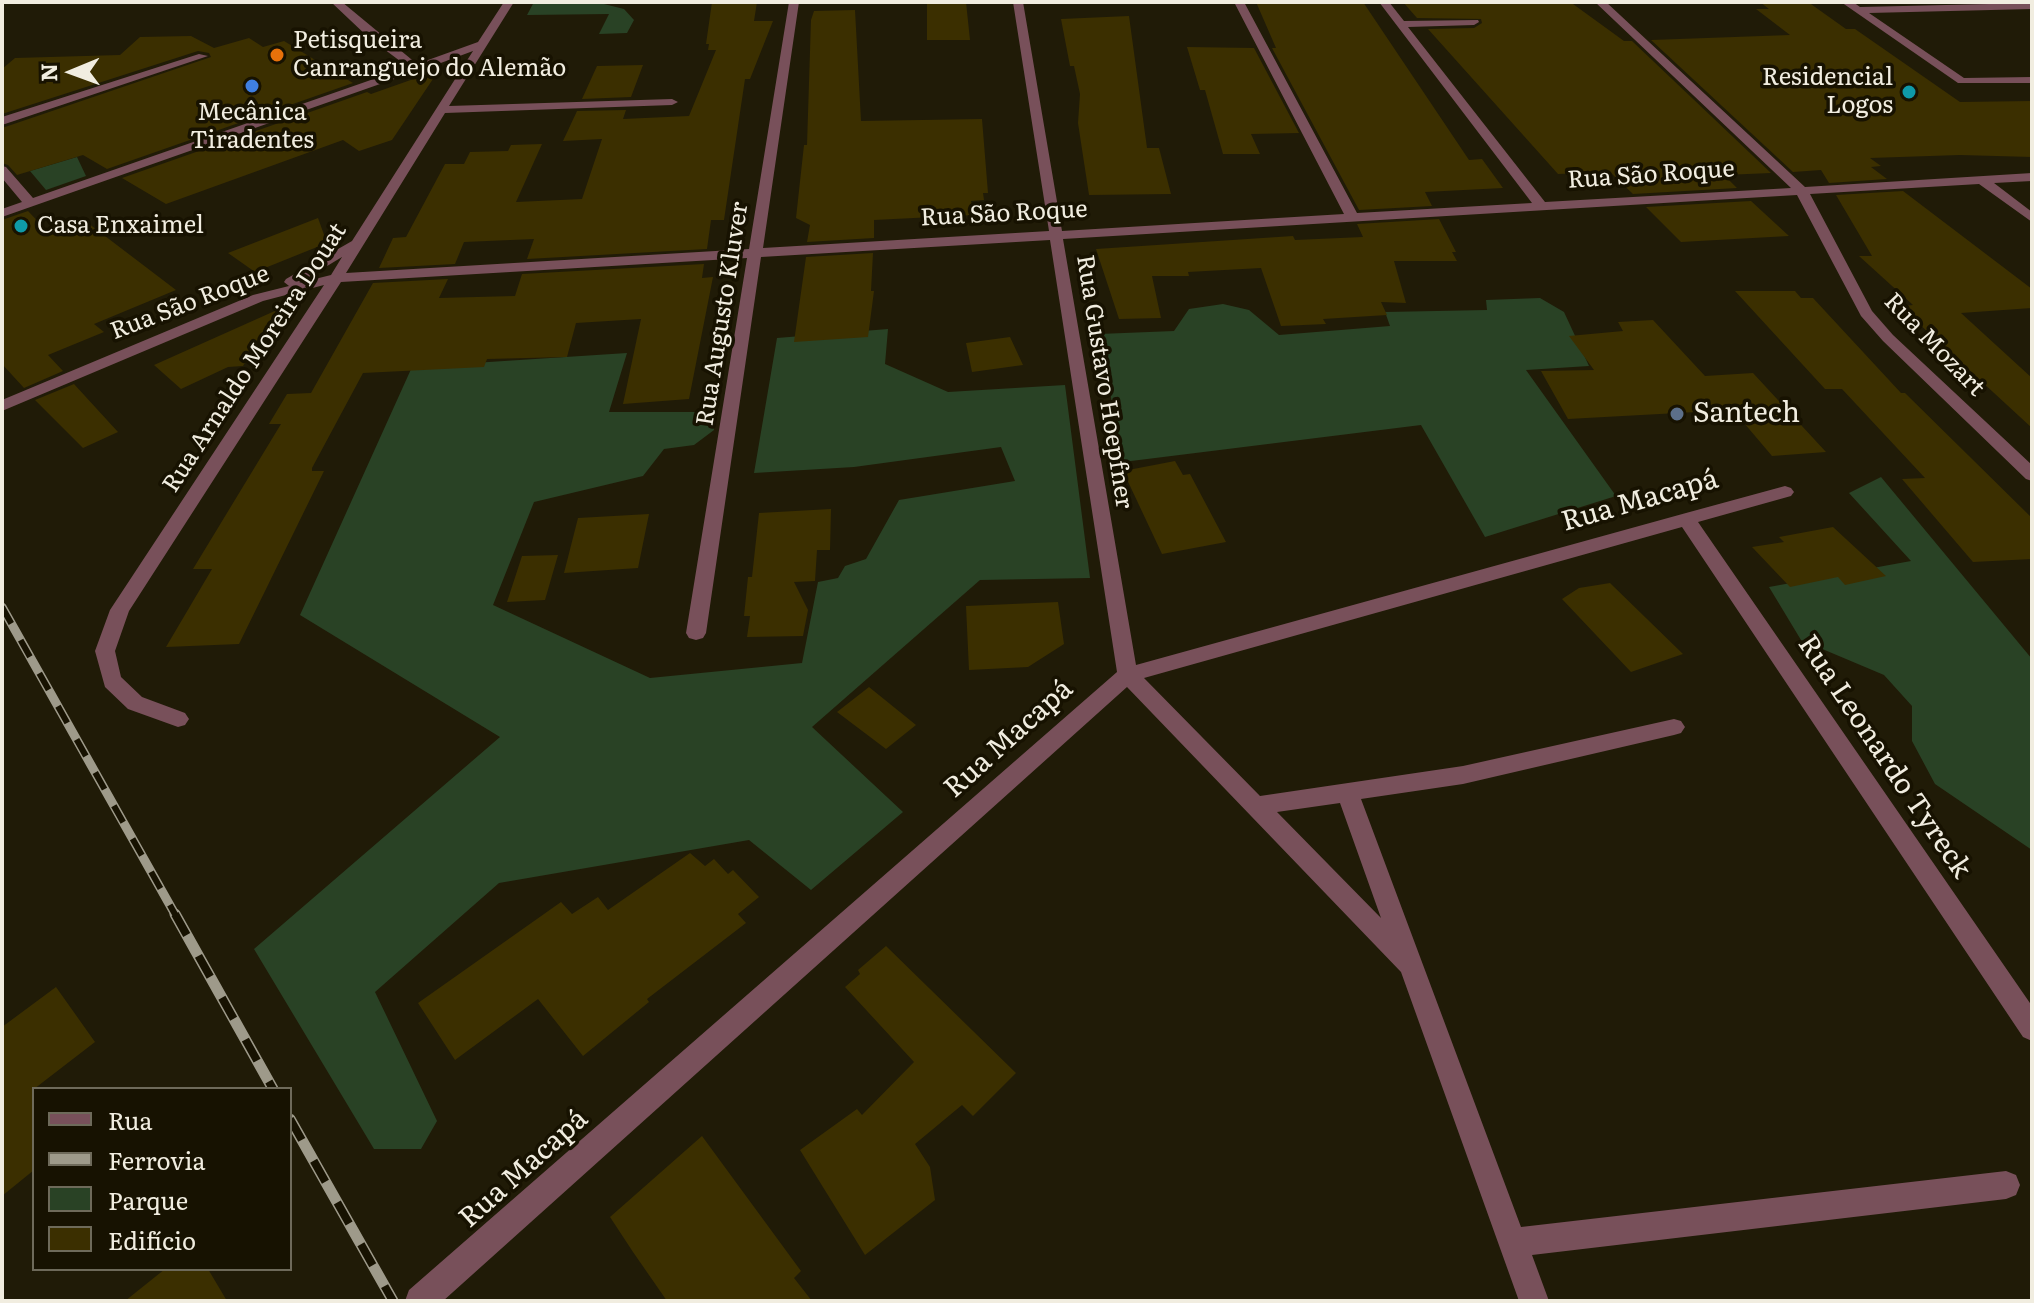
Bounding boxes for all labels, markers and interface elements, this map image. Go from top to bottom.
place label: Petisqueira Canranguejo do Alemão [293,27,566,83]
north arrow [32,32,112,112]
marker: Petisqueira Canranguejo do Alemão [268,46,286,64]
text: N [31,63,64,82]
place label: Residencial Logos [1762,64,1893,120]
marker: Mecânica Tiradentes [243,77,261,95]
marker: Residencial Logos [1900,83,1918,101]
place label: Mecânica Tiradentes [190,99,314,155]
street label: Rua São Roque [1566,155,1736,195]
street label: Rua São Roque [920,195,1088,233]
street label: Rua Augusto Kluver [691,200,755,428]
place label: Casa Enxaimel [37,212,204,240]
marker: Casa Enxaimel [12,217,30,235]
street label: Rua Arnaldo Moreira Douat [157,218,353,498]
street label: Rua Gustavo Hoepfner [1070,253,1138,511]
street label: Rua São Roque [107,260,273,346]
street label: Rua Mozart [1878,287,1990,403]
place label: Santech [1693,397,1800,431]
marker: Santech [1668,405,1686,423]
street label: Rua Macapá [1558,463,1722,539]
street label: Rua Leonardo Tyreck [1790,629,1978,885]
street label: Rua Macapá [938,673,1080,805]
legend [32,1087,292,1271]
text: Rua [108,1102,152,1137]
street label: Rua Macapá [453,1103,595,1235]
text: Ferrovia [108,1142,205,1177]
text: Parque [108,1182,188,1217]
text: Edifício [108,1222,196,1257]

